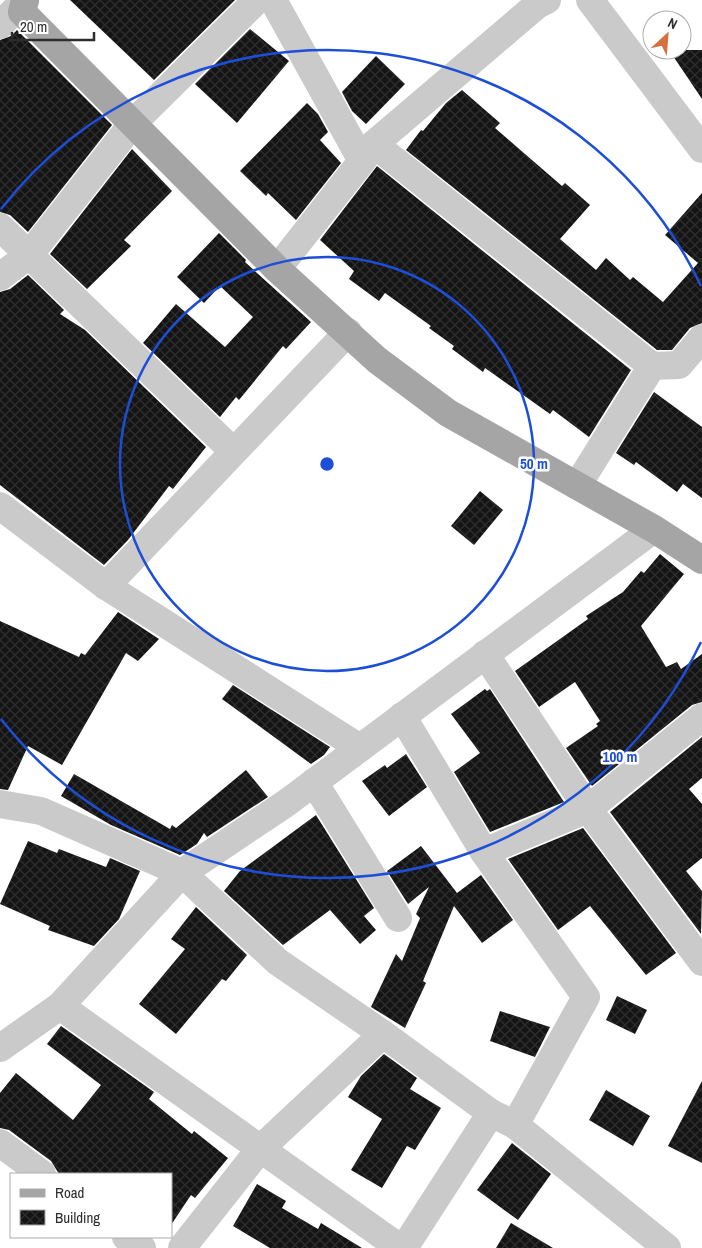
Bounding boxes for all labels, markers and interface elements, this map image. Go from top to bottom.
scale bar [12,10,95,42]
north arrow [642,10,692,60]
text: N [665,13,680,33]
text: 20 m [20,16,47,37]
text: 50 m [520,453,548,474]
centre of rings [318,455,336,473]
text: 100 m [603,746,637,767]
legend [10,1173,172,1238]
text: Road [55,1182,84,1203]
text: Building [55,1207,100,1228]

